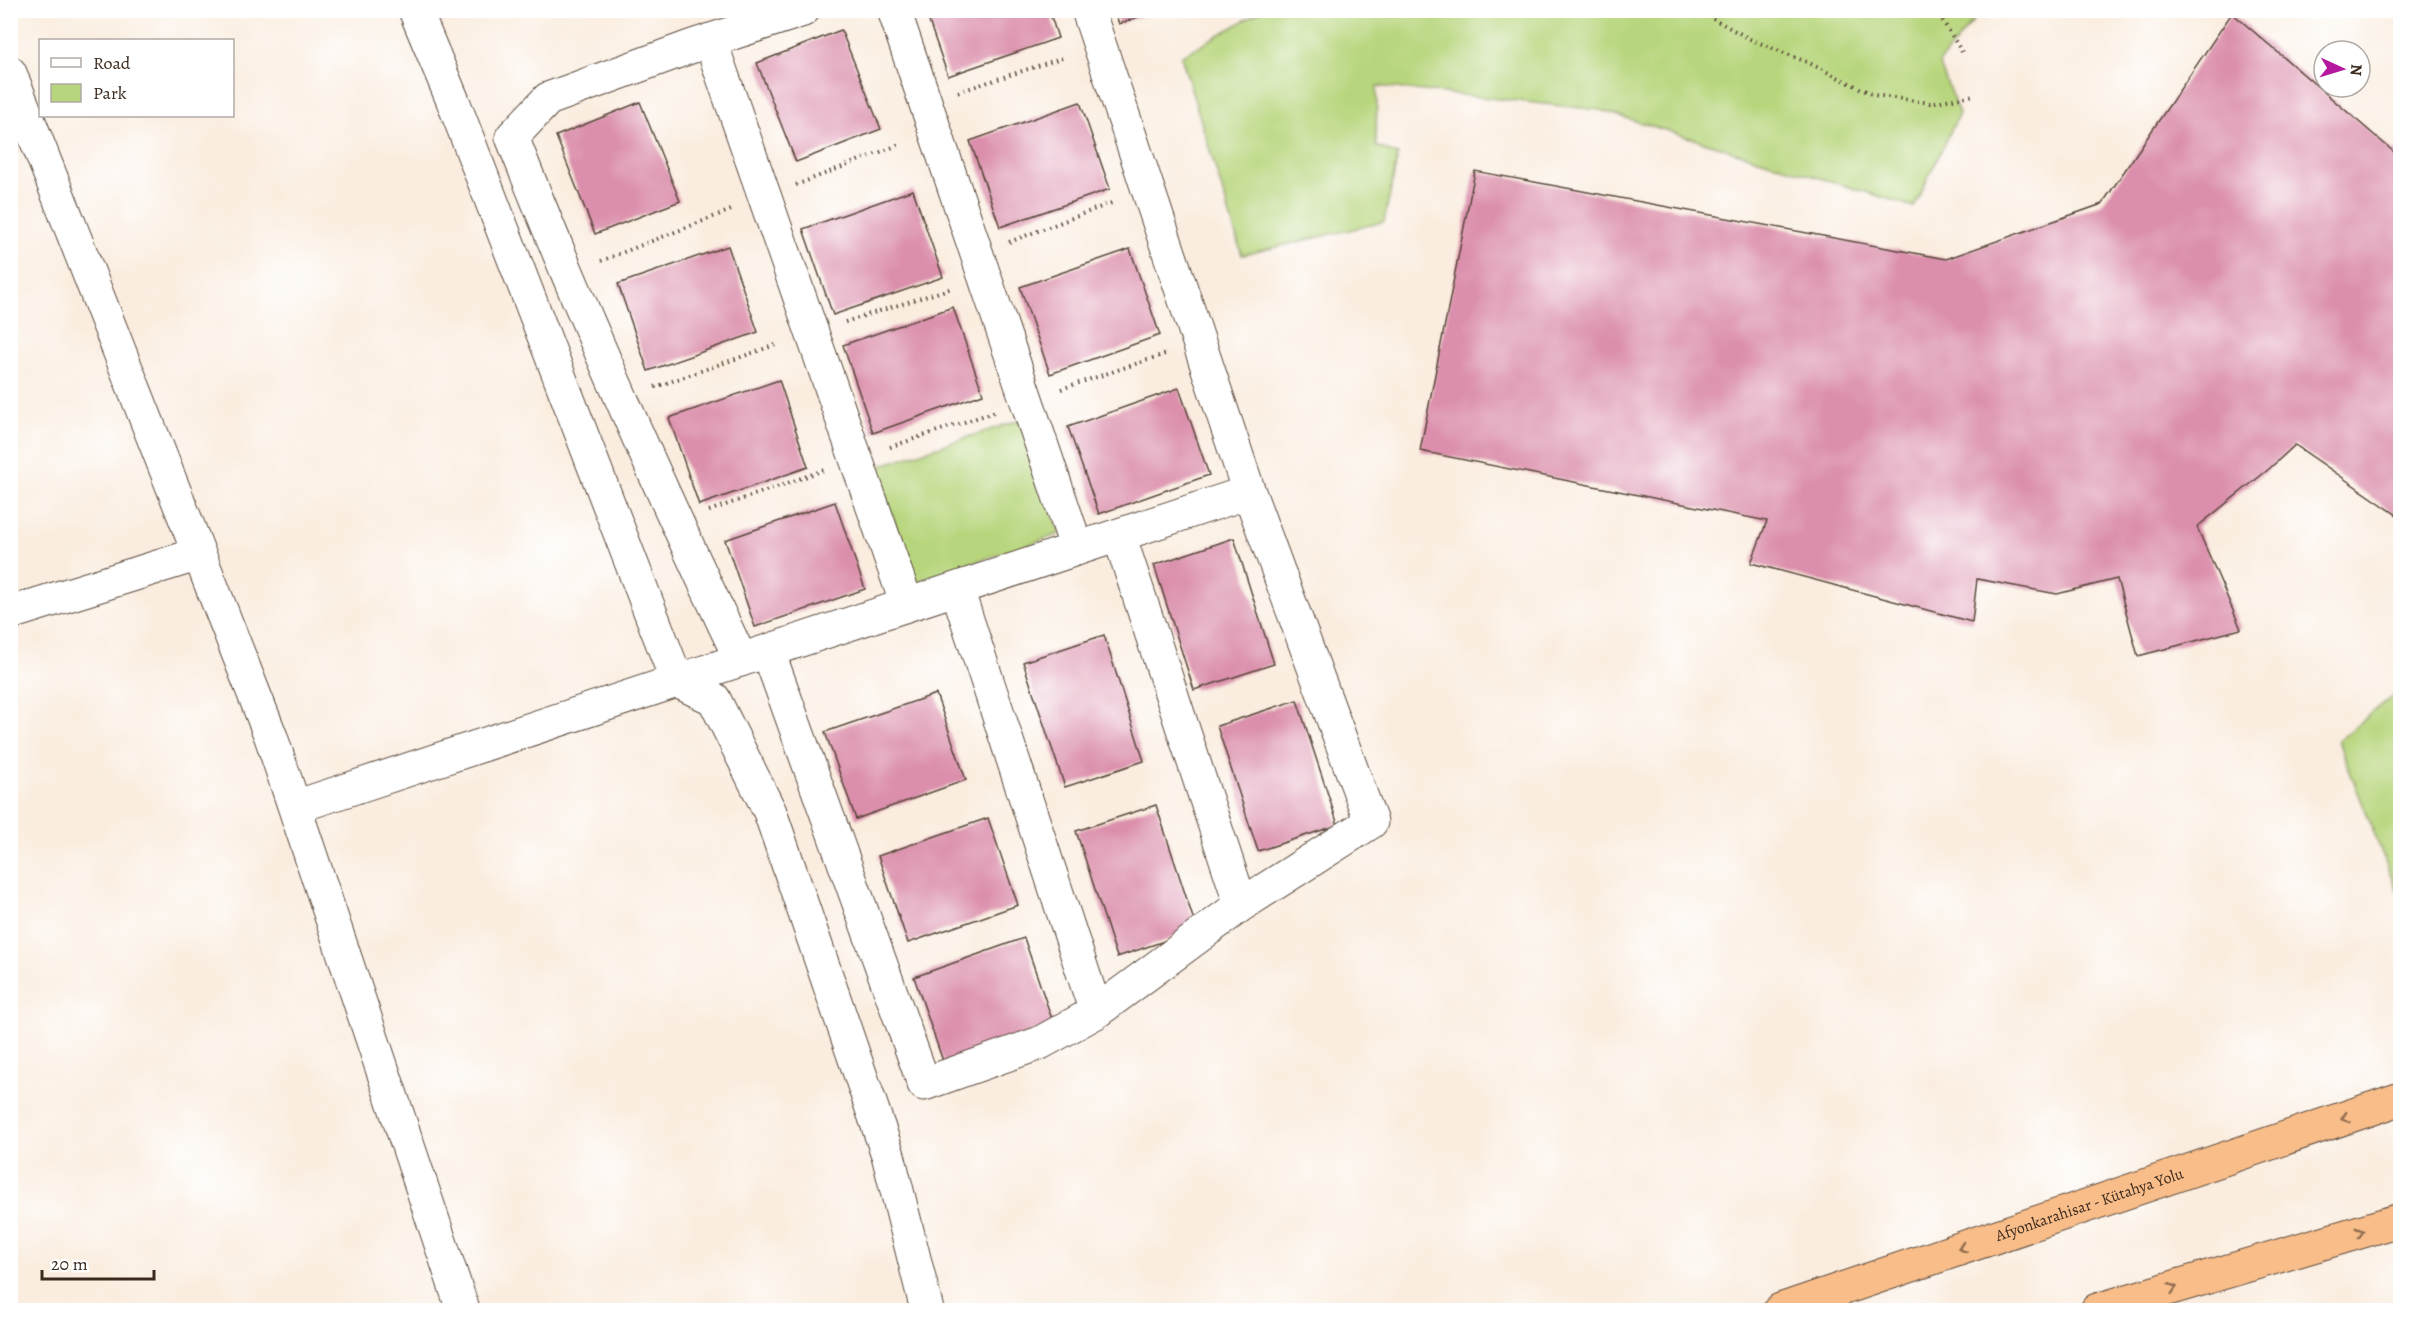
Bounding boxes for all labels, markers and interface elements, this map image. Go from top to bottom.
legend [39,39,234,117]
north arrow [2312,39,2372,99]
text: Road [93,51,131,75]
text: N [2345,63,2367,77]
text: Park [93,81,127,105]
one-way arrow [2340,1110,2351,1123]
street label: Afyonkarahisar - Kütahya Yolu [1992,1162,2187,1247]
one-way arrow [2354,1227,2365,1239]
one-way arrow [1957,1241,1968,1254]
scale bar [42,1243,154,1281]
text: 20 m [51,1252,88,1276]
one-way arrow [2167,1283,2178,1295]

